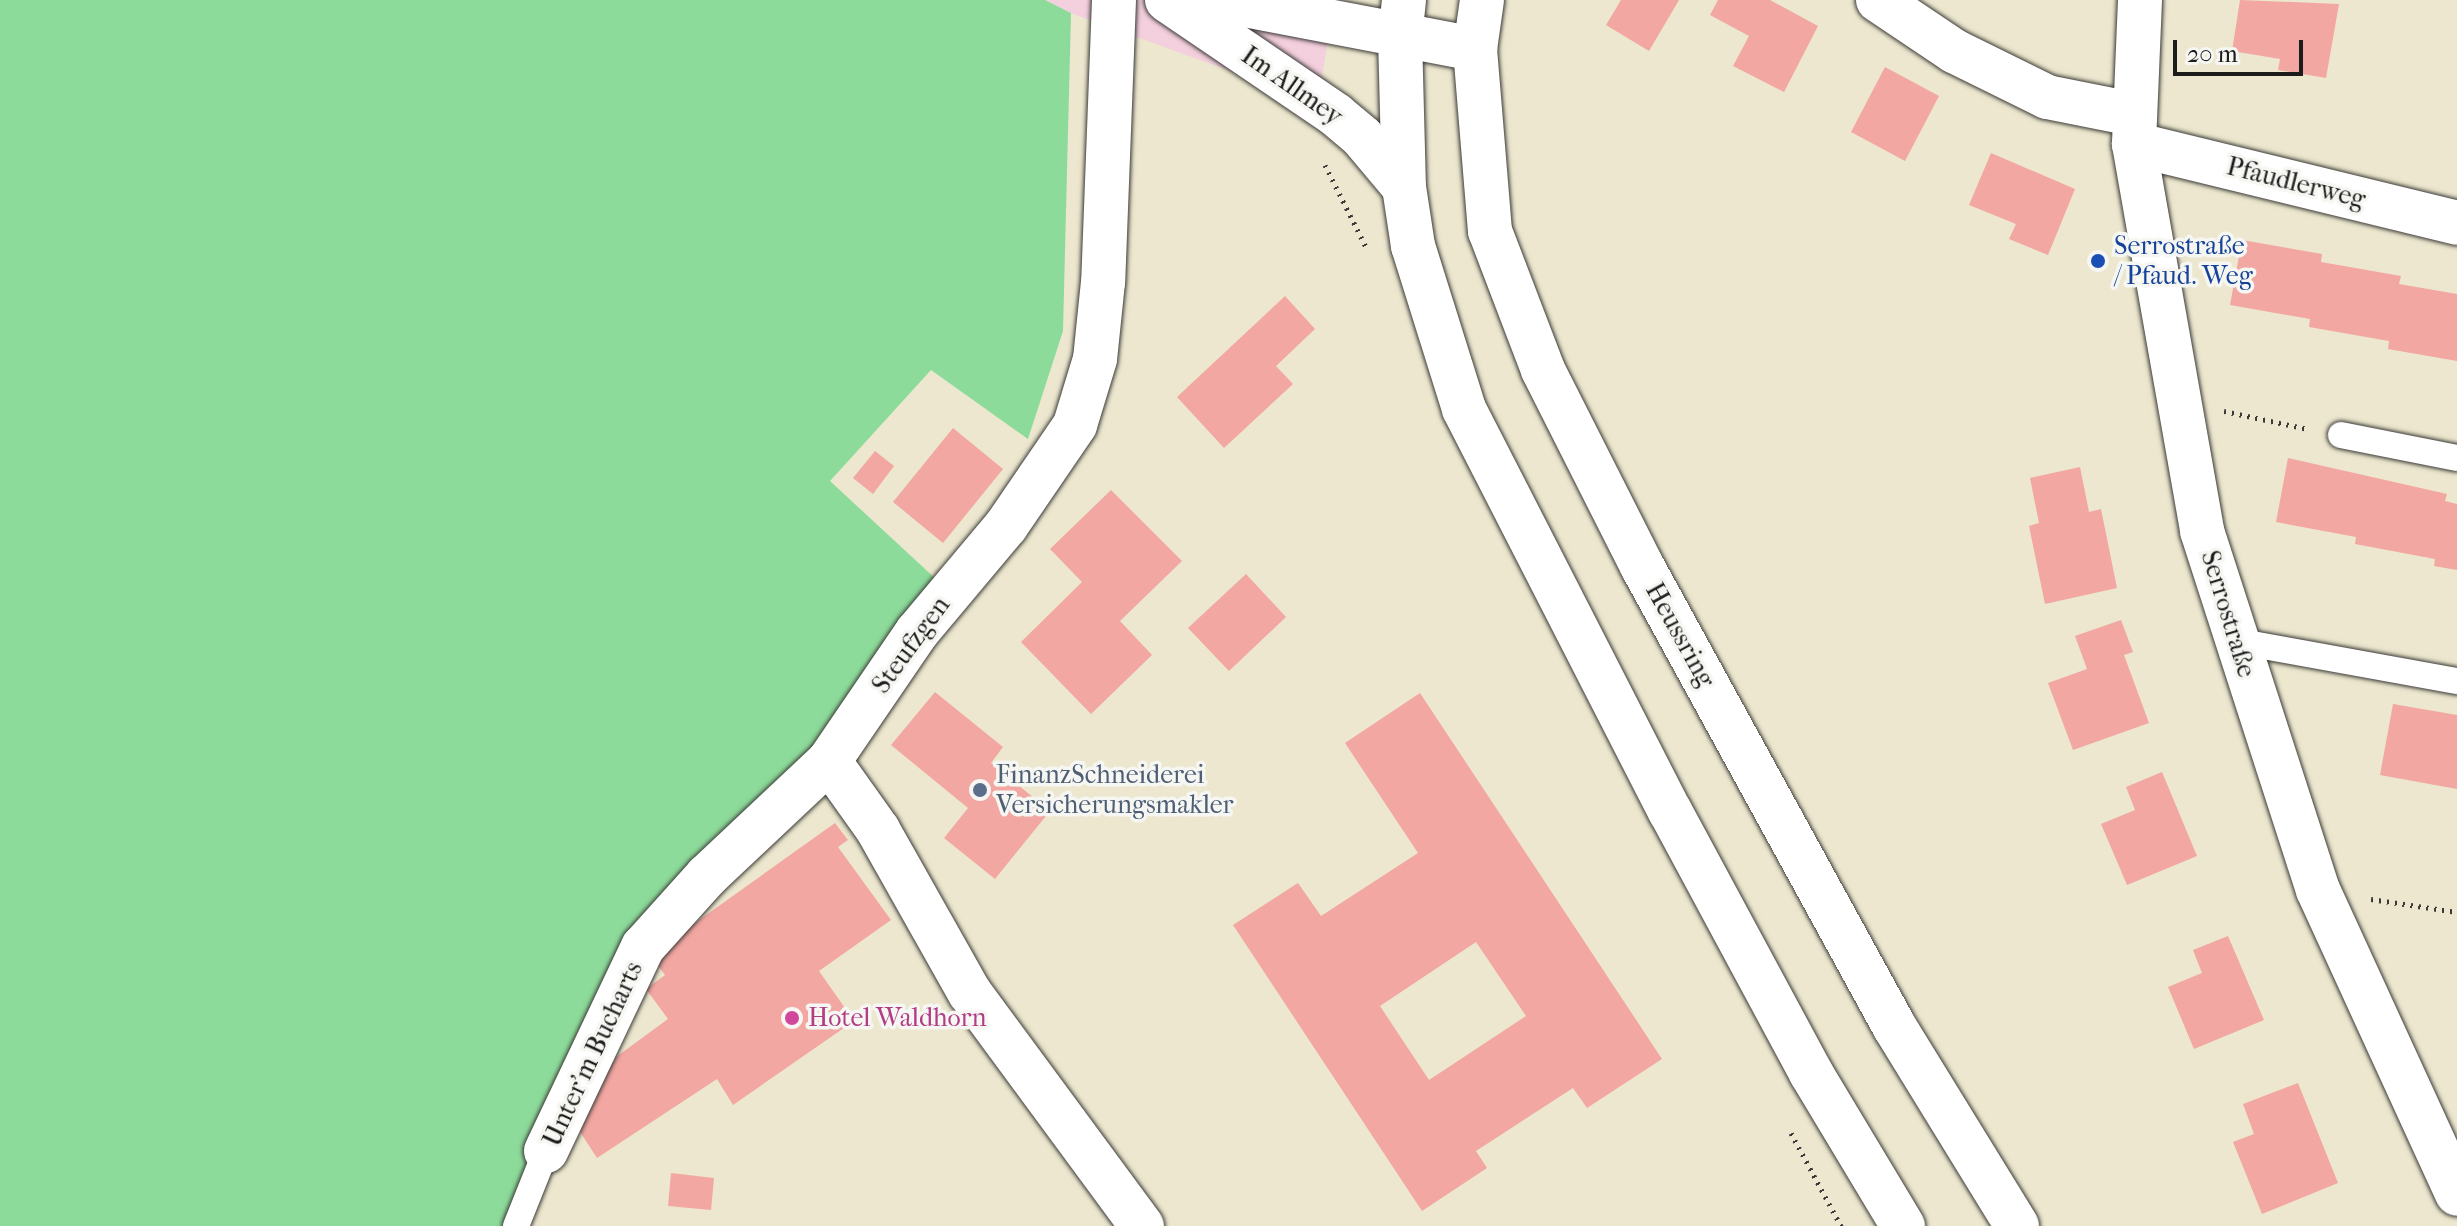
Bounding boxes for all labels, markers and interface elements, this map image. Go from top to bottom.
scale bar [2177,24,2307,74]
street label: Im Allmey [1235,40,1349,132]
text: 20 m [2187,40,2238,68]
street label: Pfaudlerweg [2224,151,2368,215]
place label: Serrostraße / Pfaud. Weg [2114,230,2253,292]
marker: Serrostraße / Pfaud. Weg [2089,252,2107,270]
street label: Serrostraße [2194,547,2262,681]
street label: Heussring [1639,577,1721,693]
street label: Steufzgen [865,590,957,700]
place label: FinanzSchneiderei Versicherungsmakler [996,759,1234,820]
marker: FinanzSchneiderei Versicherungsmakler [971,781,989,799]
street label: Unter'm Bucharts [536,956,650,1152]
place label: Hotel Waldhorn [808,1002,987,1034]
marker: Hotel Waldhorn [783,1009,801,1027]

